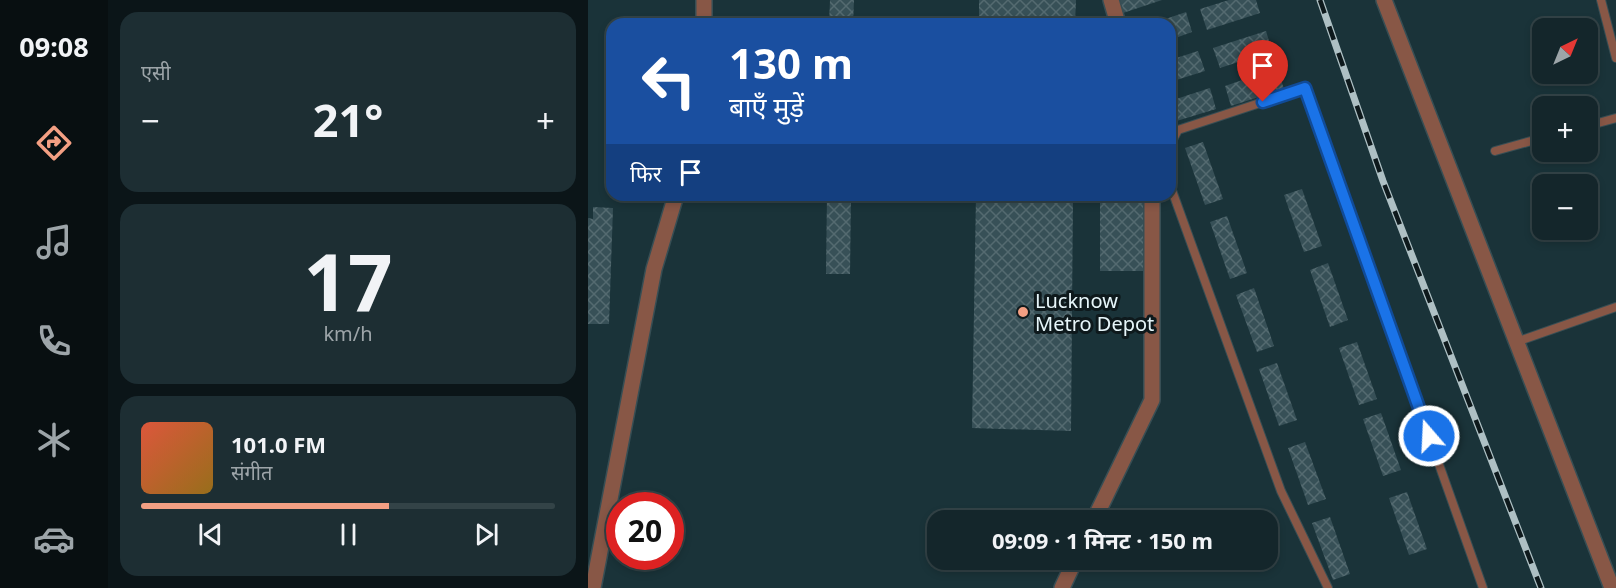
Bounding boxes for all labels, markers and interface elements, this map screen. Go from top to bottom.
north arrow [1532,18,1598,84]
map controls [1532,18,1598,240]
text: 09:08 [19,28,89,65]
text: 130 m [729,34,853,91]
pin [1237,40,1288,102]
icon: left [630,42,708,120]
icon: arrive [1246,49,1279,82]
text: एसी [141,59,171,86]
text: बाएँ मुड़ें [729,88,804,125]
text: 21° [313,89,383,150]
button: + [1532,96,1598,162]
text: − [141,98,160,143]
text: + [536,98,555,143]
icon: directions [33,122,75,164]
icon: arrive [674,156,707,189]
text: फिर [630,158,662,188]
button: − [1532,174,1598,240]
icon: music [33,221,75,263]
text: 17 [303,228,393,334]
place label: Lucknow Metro Depot [1035,287,1154,337]
marker: Lucknow Metro Depot [1016,305,1030,319]
icon: phone [33,320,75,362]
text: km/h [323,320,373,347]
position arrow [1397,404,1461,468]
icon: climate [33,419,75,461]
text: 101.0 FM [231,429,326,459]
text: संगीत [231,459,272,486]
speed limit sign: 20 [606,492,684,570]
icon: car [33,518,75,560]
icon: previous [194,518,227,551]
icon: pause [332,518,365,551]
icon: next [470,518,503,551]
text: 09:09 · 1 मिनट · 150 m [992,525,1213,555]

